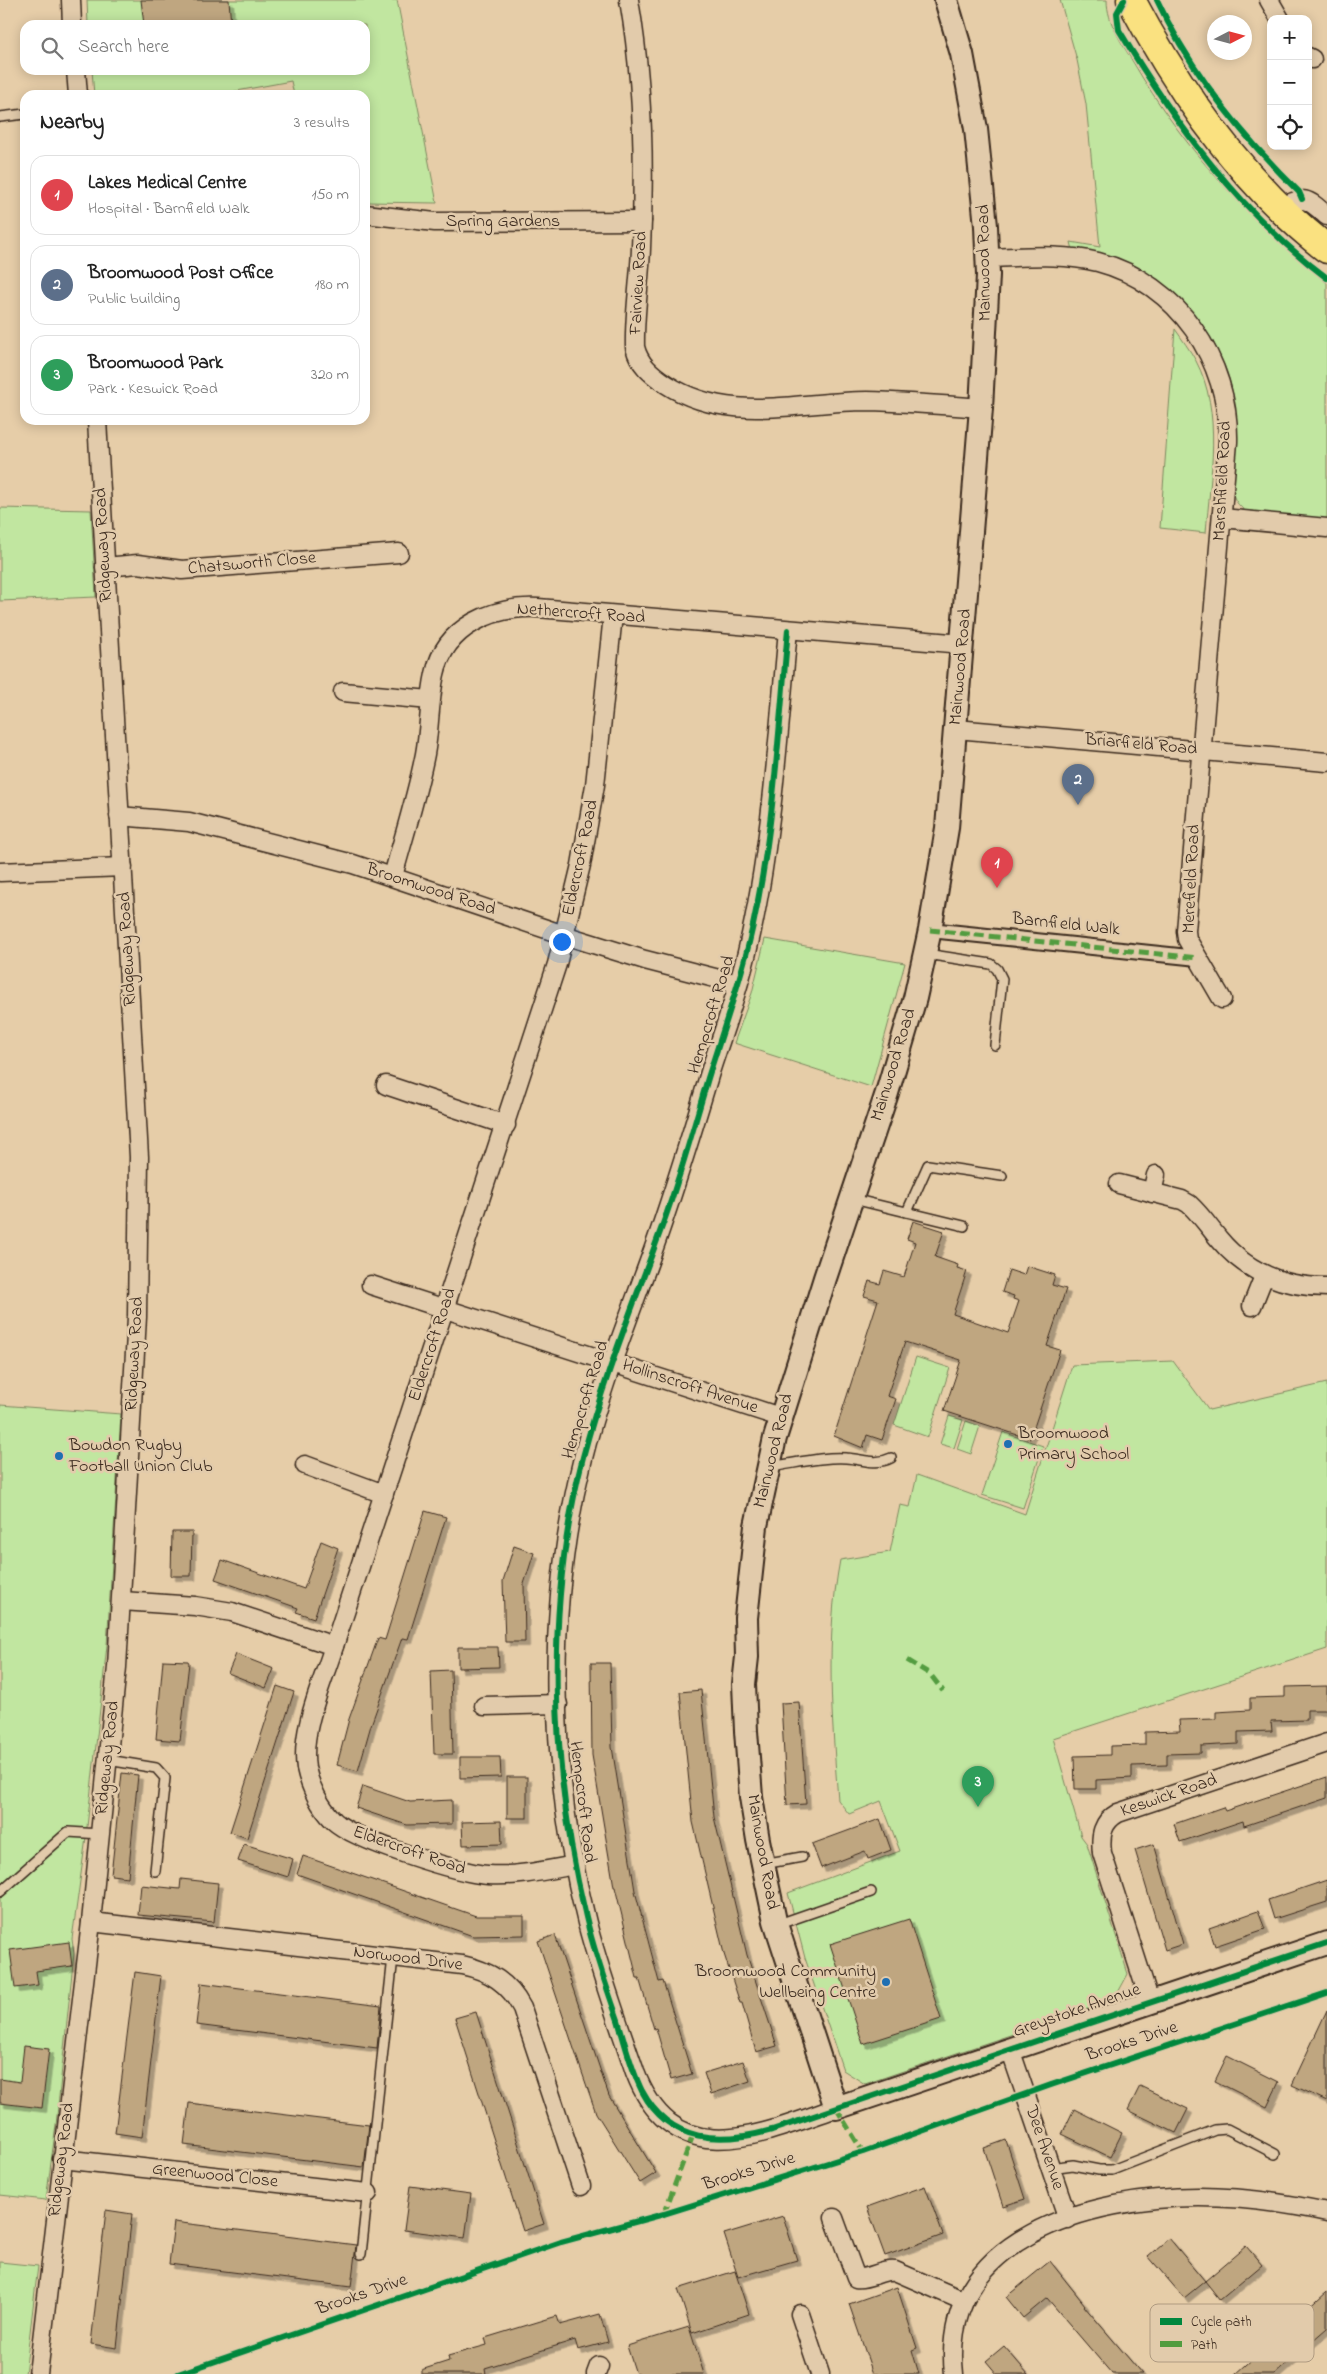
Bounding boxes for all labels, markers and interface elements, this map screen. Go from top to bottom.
north arrow [1207,15,1252,60]
map controls [1267,15,1312,150]
button: + [1267,15,1312,60]
search box [20,20,370,75]
icon: search [38,34,66,62]
text: Search here [78,34,169,61]
button: − [1267,60,1312,105]
button: locate [1267,105,1312,150]
text: Nearby [40,108,104,138]
text: 3 results [294,111,350,135]
text: Lakes Medical Centre [88,170,246,197]
text: 1 [54,183,60,207]
text: 150 m [311,183,349,207]
text: Hospital · Barnfield Walk [88,197,250,221]
street label: Mainwood Road [971,204,999,322]
street label: Spring Gardens [446,209,560,236]
street label: Fairview Road [623,230,655,337]
text: Broomwood Post Office [88,260,273,287]
text: 2 [53,273,61,297]
text: 180 m [315,273,349,297]
text: Public building [88,287,180,311]
text: Broomwood Park [88,350,223,377]
text: 3 [54,363,60,387]
text: 320 m [311,363,349,387]
text: Park · Keswick Road [88,377,218,401]
street label: Marshfield Road [1207,420,1239,542]
street label: Ridgeway Road [88,487,121,603]
street label: Chatsworth Close [187,545,318,583]
street label: Nethercroft Road [516,597,646,631]
street label: Mainwood Road [943,608,979,726]
street label: Briarfield Road [1083,727,1198,763]
pin: 2 [1062,764,1094,805]
street label: Eldercroft Road [556,798,606,918]
street label: Merefield Road [1176,824,1208,934]
pin: 1 [981,847,1013,888]
street label: Broomwood Road [362,857,499,923]
street label: Ridgeway Road [112,891,145,1007]
street label: Barnfield Walk [1010,906,1121,944]
your location [549,929,575,955]
street label: Hempcroft Road [682,953,742,1077]
street label: Mainwood Road [864,1005,924,1125]
street label: Eldercroft Road [402,1285,464,1405]
street label: Ridgeway Road [119,1296,152,1412]
street label: Hempcroft Road [556,1338,616,1462]
street label: Hollinscroft Avenue [619,1353,762,1422]
street label: Mainwood Road [747,1391,801,1511]
place label: Broomwood Primary School [1017,1421,1129,1468]
place label: Bowdon Rugby Football Union Club [68,1433,213,1480]
marker: Broomwood Primary School [1002,1438,1014,1450]
marker: Bowdon Rugby Football Union Club [53,1450,65,1462]
street label: Ridgeway Road [89,1700,128,1816]
street label: Hempcroft Road [562,1740,602,1864]
pin: 3 [962,1766,994,1807]
street label: Keswick Road [1117,1767,1221,1825]
street label: Mainwood Road [739,1792,785,1912]
street label: Eldercroft Road [349,1820,469,1882]
street label: Norwood Drive [352,1939,465,1979]
place label: Broomwood Community Wellbeing Centre [694,1959,877,2007]
marker: Broomwood Community Wellbeing Centre [880,1976,892,1988]
street label: Greystoke Avenue [1010,1977,1145,2045]
street label: Brooks Drive [1082,2015,1182,2069]
street label: Dee Avenue [1017,2101,1071,2195]
street label: Ridgeway Road [42,2102,83,2219]
street label: Brooks Drive [699,2145,799,2199]
street label: Greenwood Close [151,2156,280,2196]
street label: Brooks Drive [312,2267,412,2323]
legend [1150,2304,1314,2362]
text: Cycle path [1191,2312,1252,2334]
text: Path [1191,2335,1217,2356]

